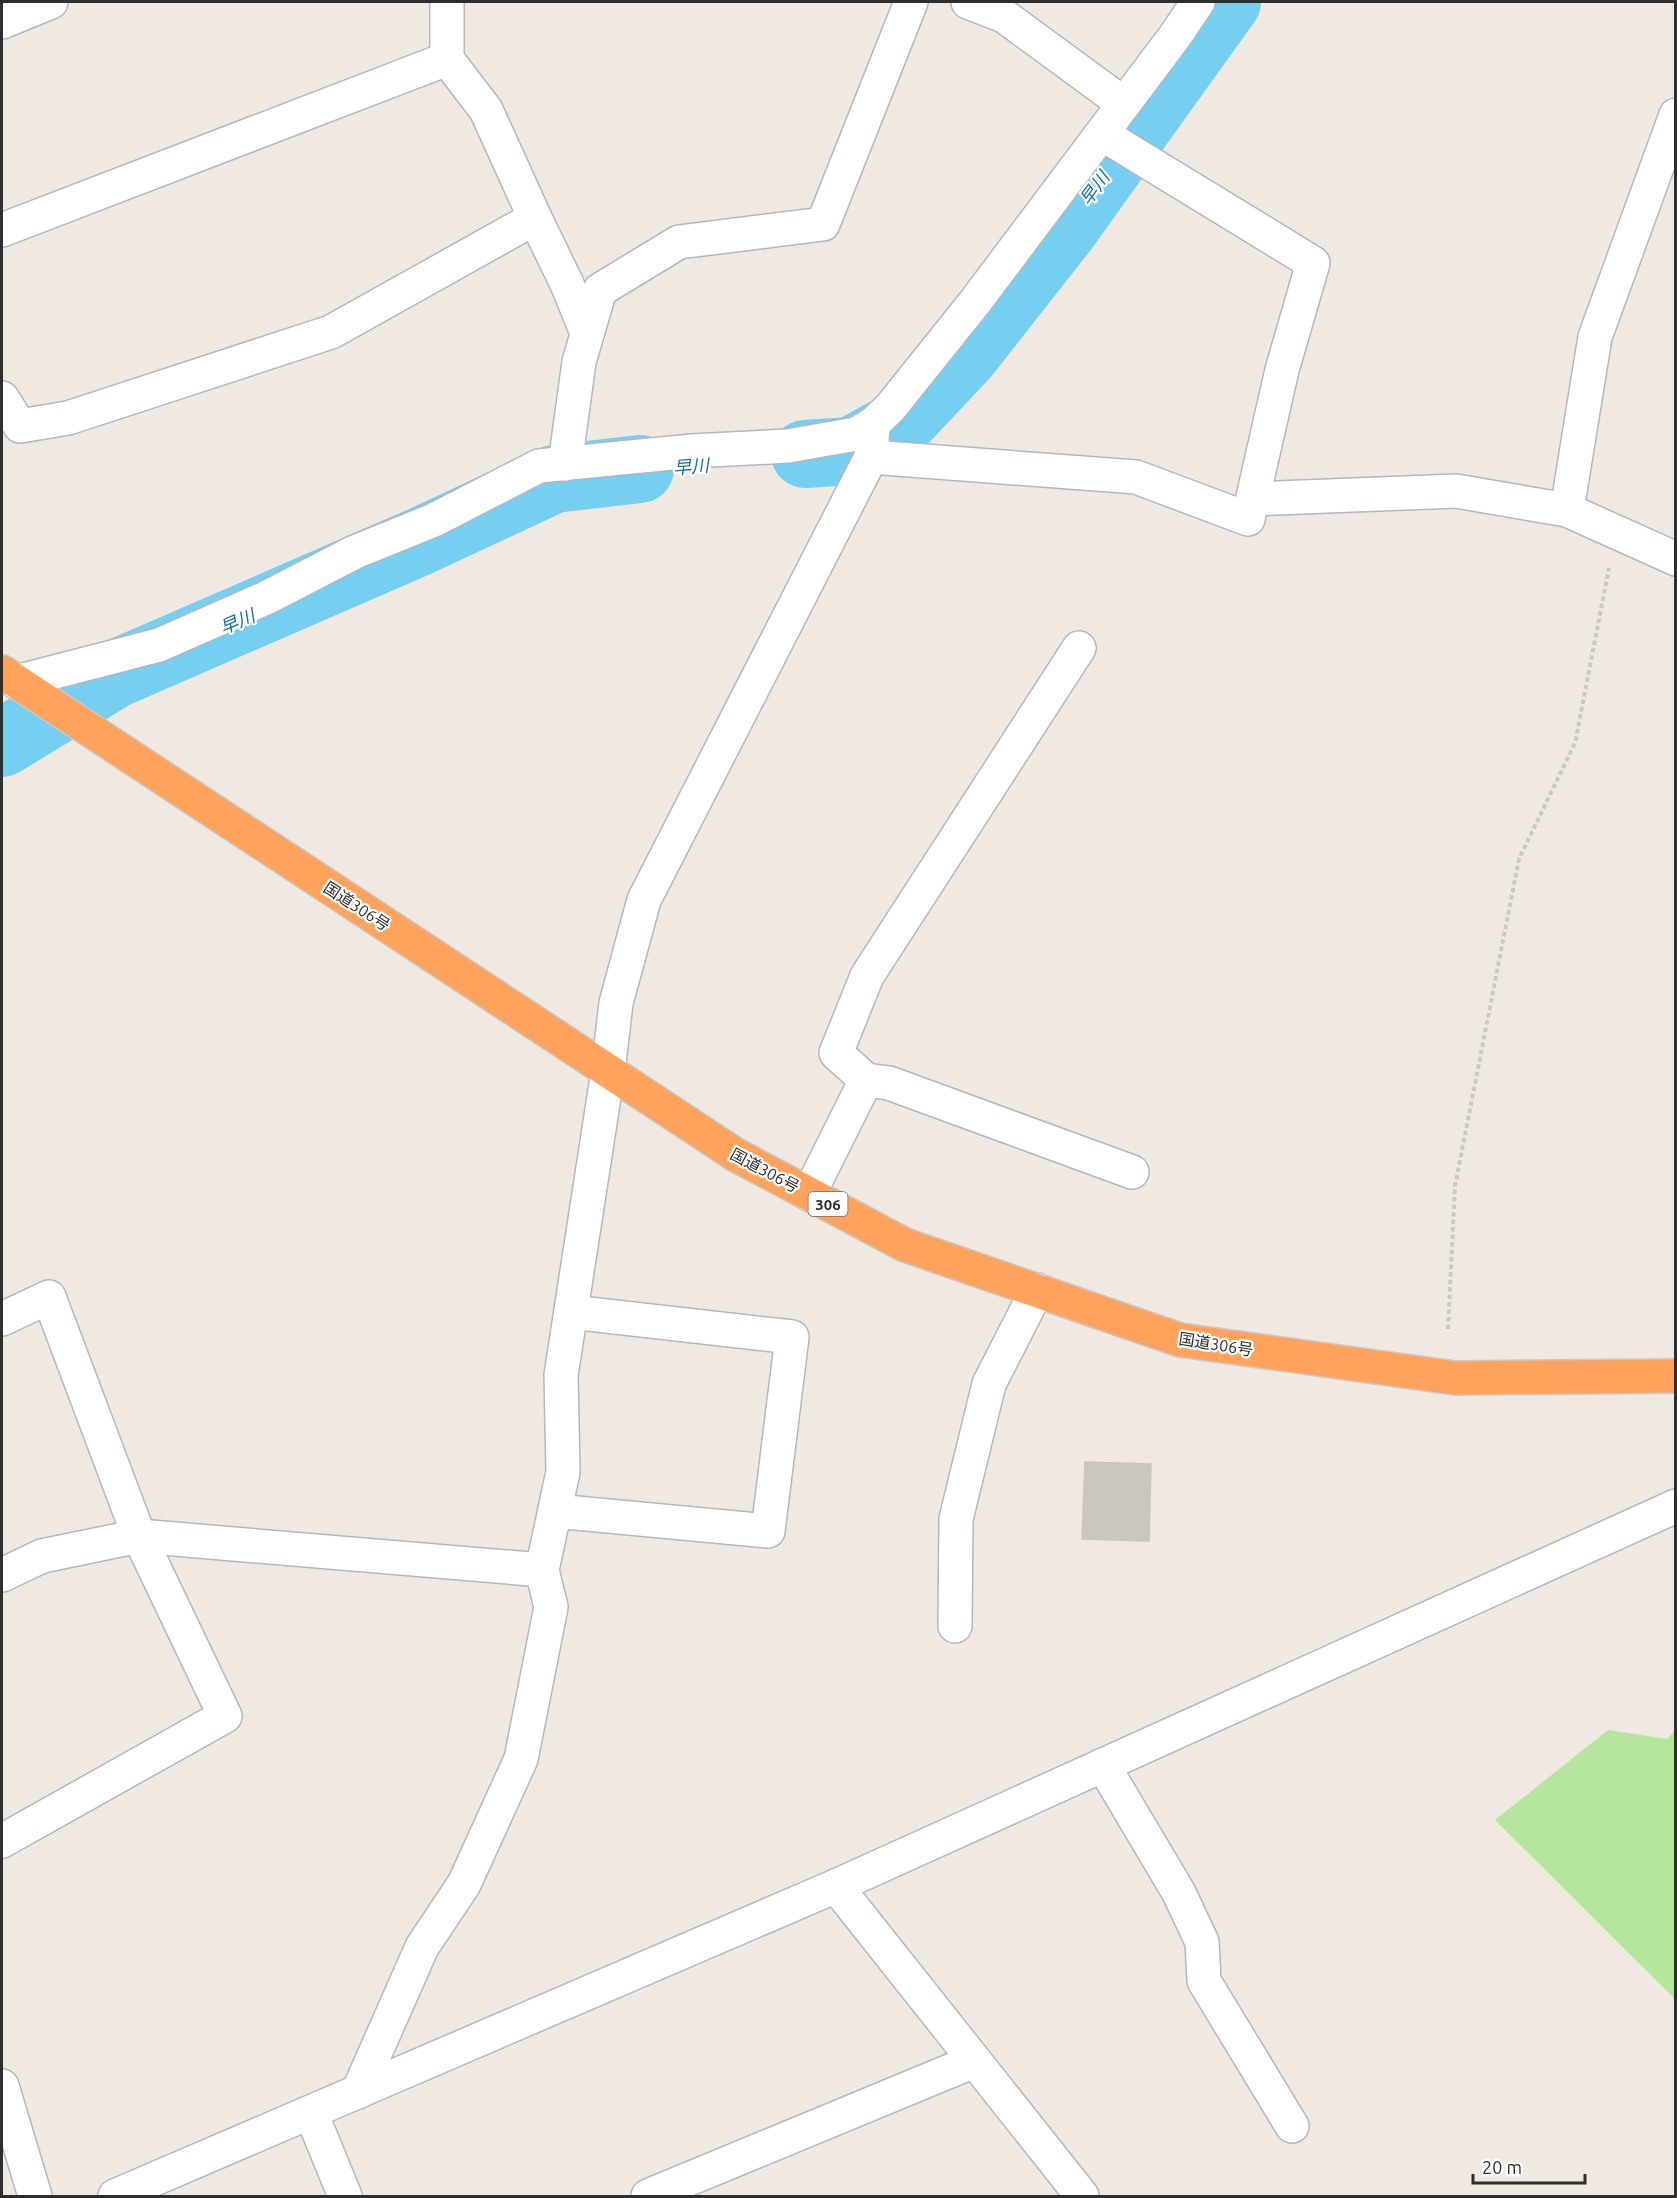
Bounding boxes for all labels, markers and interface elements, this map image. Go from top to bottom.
water label: 早川 [1075,166,1114,208]
water label: 早川 [672,454,712,478]
water label: 早川 [217,604,259,637]
street label: 国道306号 [321,878,393,934]
street label: 国道306号 [728,1144,802,1196]
road number: 306 [808,1192,848,1216]
street label: 国道306号 [1178,1329,1254,1359]
scale bar [1473,2147,1586,2185]
text: 20 m [1482,2157,1522,2177]

